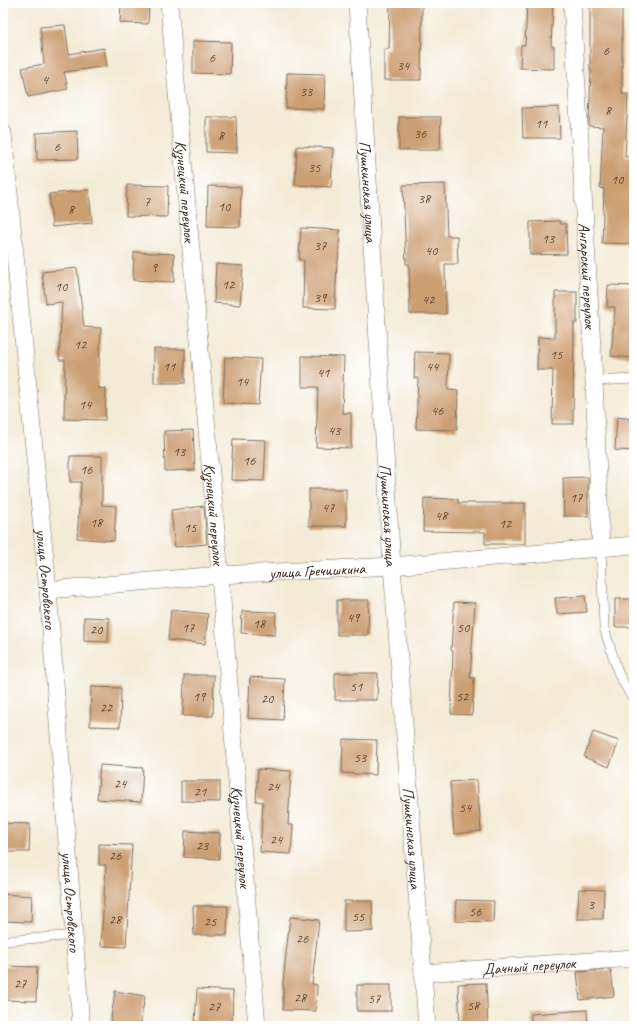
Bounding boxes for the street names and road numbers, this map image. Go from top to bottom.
street label: Кузнецкий переулок [170,140,199,245]
street label: Пушкинская улица [355,140,381,244]
street label: Ангарский переулок [574,222,600,331]
street label: Кузнецкий переулок [199,462,228,568]
street label: Пушкинская улица [375,464,401,568]
street label: улица Островского [31,527,60,631]
street label: улица Гречишкина [268,558,367,583]
street label: Кузнецкий переулок [226,785,255,891]
street label: Пушкинская улица [398,787,426,891]
street label: улица Островского [57,850,84,954]
street label: Дачный переулок [482,953,578,980]

